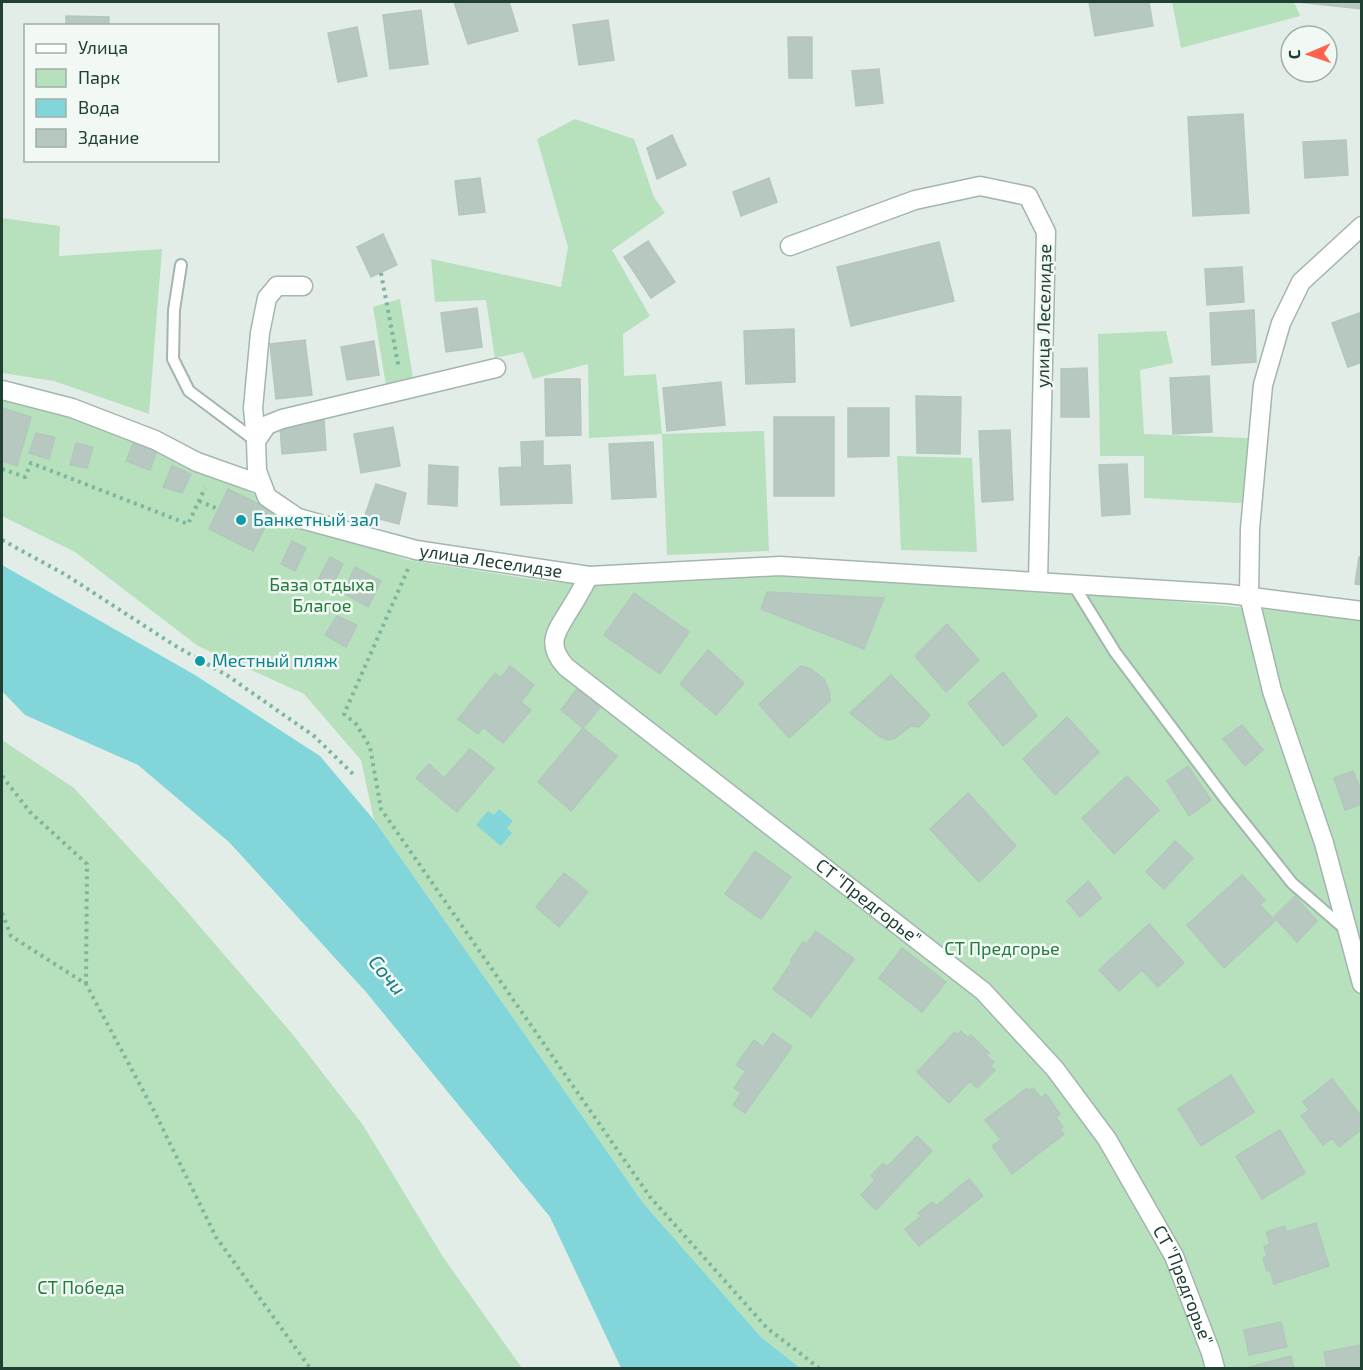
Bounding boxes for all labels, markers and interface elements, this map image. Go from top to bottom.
legend [24,24,219,162]
north arrow [1279,24,1339,84]
text: Улица [78,36,128,58]
text: С [1284,50,1303,60]
text: Парк [78,66,120,88]
text: Вода [78,96,120,118]
text: Здание [78,126,139,148]
street label: улица Леселидзе [1031,244,1055,388]
place label: Банкетный зал [253,508,379,530]
marker: Банкетный зал [234,513,248,527]
street label: улица Леселидзе [418,539,564,582]
park label: База отдыха Благое [269,573,375,616]
place label: Местный пляж [212,649,338,671]
marker: Местный пляж [193,654,207,668]
street label: СТ "Предгорье" [812,853,926,949]
park label: СТ Предгорье [944,937,1060,959]
water label: Сочи [364,949,411,999]
street label: СТ "Предгорье" [1149,1221,1219,1348]
park label: СТ Победа [37,1276,125,1298]

